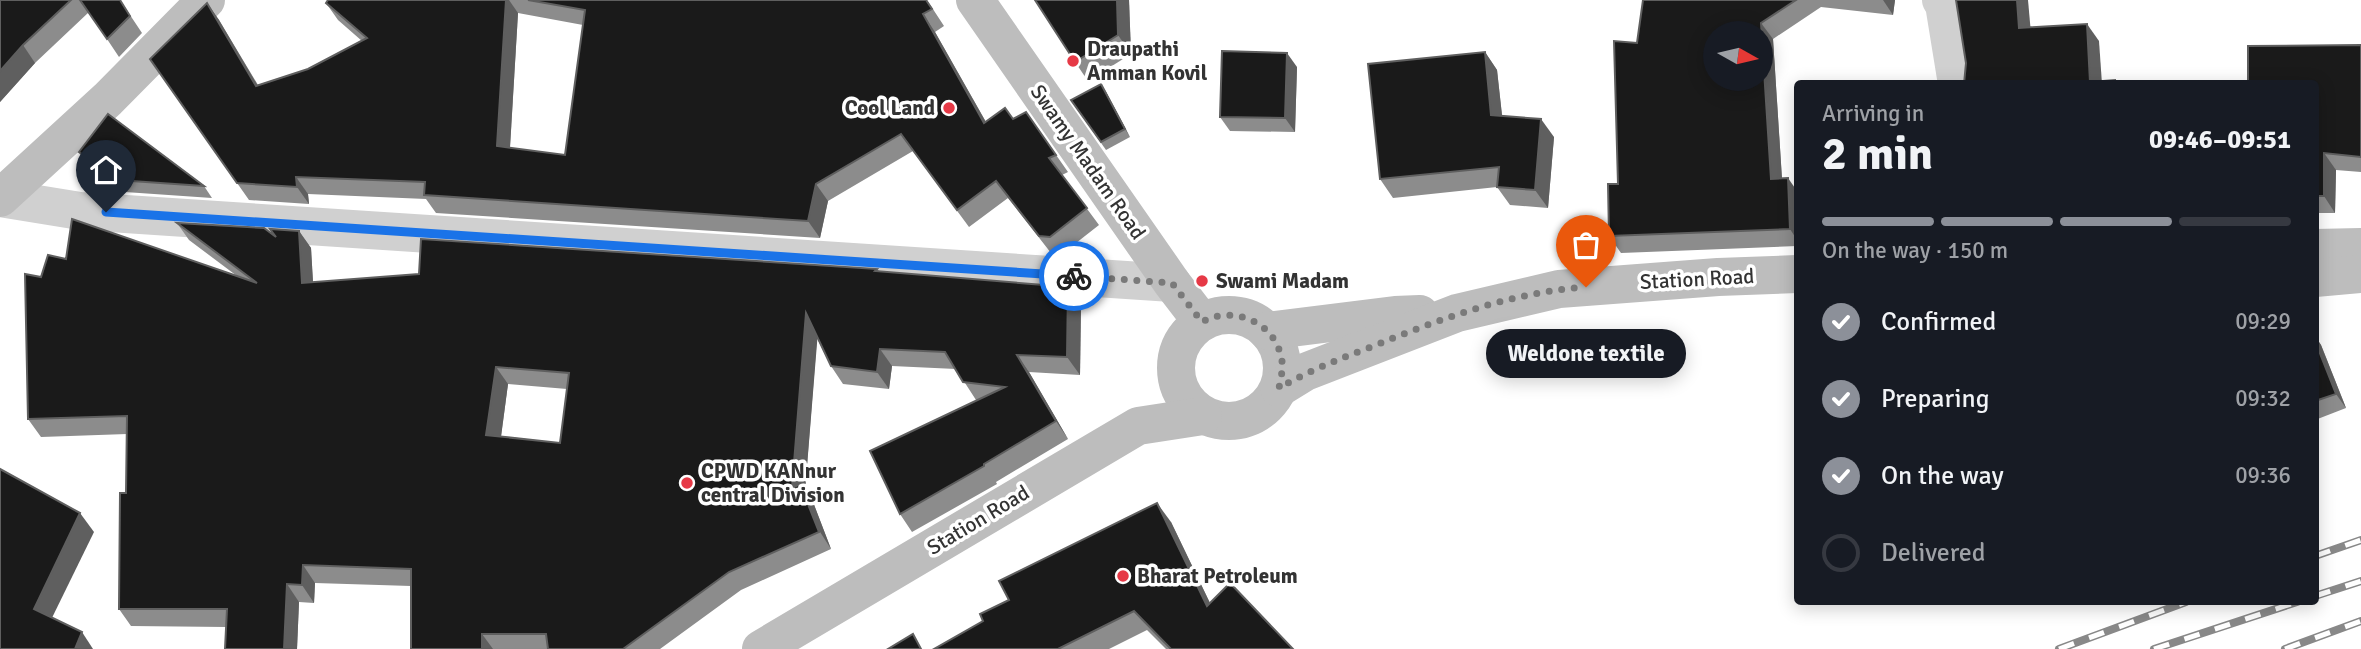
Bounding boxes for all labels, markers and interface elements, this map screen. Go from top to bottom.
north arrow [1703,21,1773,91]
map controls [1703,21,1773,91]
place label: Draupathi Amman Kovil [1087,36,1208,86]
marker: Draupathi Amman Kovil [1065,53,1081,69]
street label: Swamy Madam Road [1025,79,1151,245]
place label: Cool Land [845,95,935,121]
text: Arriving in [1822,99,1924,128]
marker: Cool Land [941,100,957,116]
text: 09:46–09:51 [2149,124,2291,156]
text: 2 min [1822,126,1933,182]
pin [76,140,136,212]
icon: home [87,151,125,189]
pin [1556,215,1616,287]
icon: bag [1567,226,1605,264]
text: On the way · 150 m [1822,236,2008,265]
courier [1039,241,1109,311]
icon: bike [1055,257,1093,295]
street label: Station Road [1639,263,1755,295]
place label: Swami Madam [1216,268,1349,294]
marker: Swami Madam [1194,273,1210,289]
icon: check [1822,303,1860,341]
text: Confirmed [1881,306,1996,338]
text: 09:29 [2235,307,2291,336]
callout: Weldone textile [1486,329,1686,378]
text: Weldone textile [1507,339,1665,368]
icon: check [1822,380,1860,418]
text: Preparing [1881,383,1989,415]
text: 09:32 [2235,384,2291,413]
icon: check [1822,457,1860,495]
place label: CPWD KANnur central Division [701,458,845,508]
text: On the way [1881,460,2004,492]
text: 09:36 [2235,461,2291,490]
marker: CPWD KANnur central Division [679,475,695,491]
street label: Station Road [922,479,1034,561]
text: Delivered [1881,537,1986,569]
place label: Bharat Petroleum [1137,563,1298,589]
marker: Bharat Petroleum [1115,568,1131,584]

